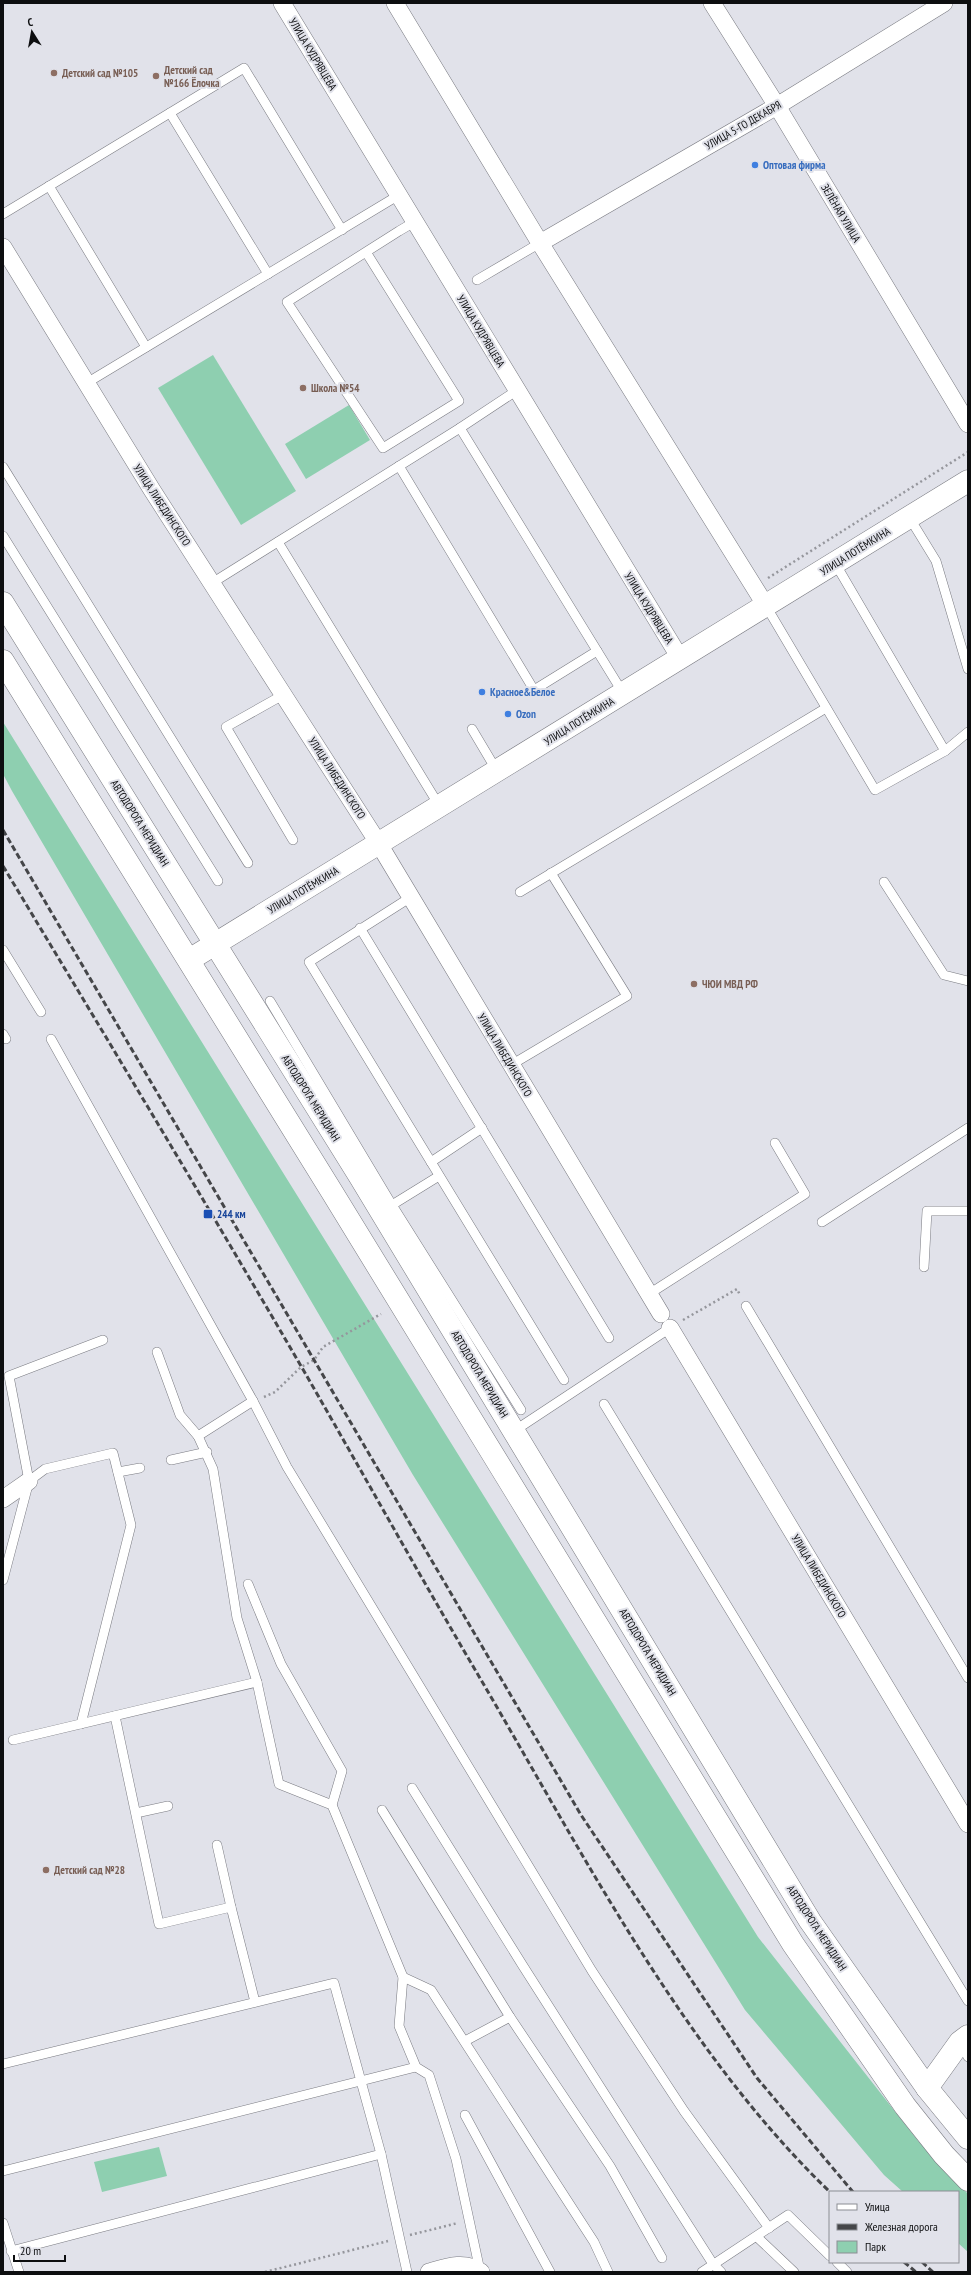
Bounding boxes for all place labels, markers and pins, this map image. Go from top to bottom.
place label: Детский сад №166 Ёлочка [164,63,220,90]
place label: Детский сад №105 [62,66,138,80]
marker: Детский сад №105 [49,68,59,78]
marker: Детский сад №166 Ёлочка [151,71,161,81]
place label: Оптовая фирма [763,158,826,172]
marker: Оптовая фирма [750,160,760,170]
place label: Школа №54 [311,381,360,395]
marker: Школа №54 [298,383,308,393]
place label: Красное&Белое [490,685,555,699]
marker: Красное&Белое [477,687,487,697]
place label: Ozon [516,707,536,721]
marker: Ozon [503,709,513,719]
place label: ЧЮИ МВД РФ [702,977,758,991]
marker: ЧЮИ МВД РФ [689,979,699,989]
place label: 244 км [217,1207,246,1221]
marker: 244 км [202,1208,214,1220]
place label: Детский сад №28 [54,1863,125,1877]
marker: Детский сад №28 [41,1865,51,1875]

